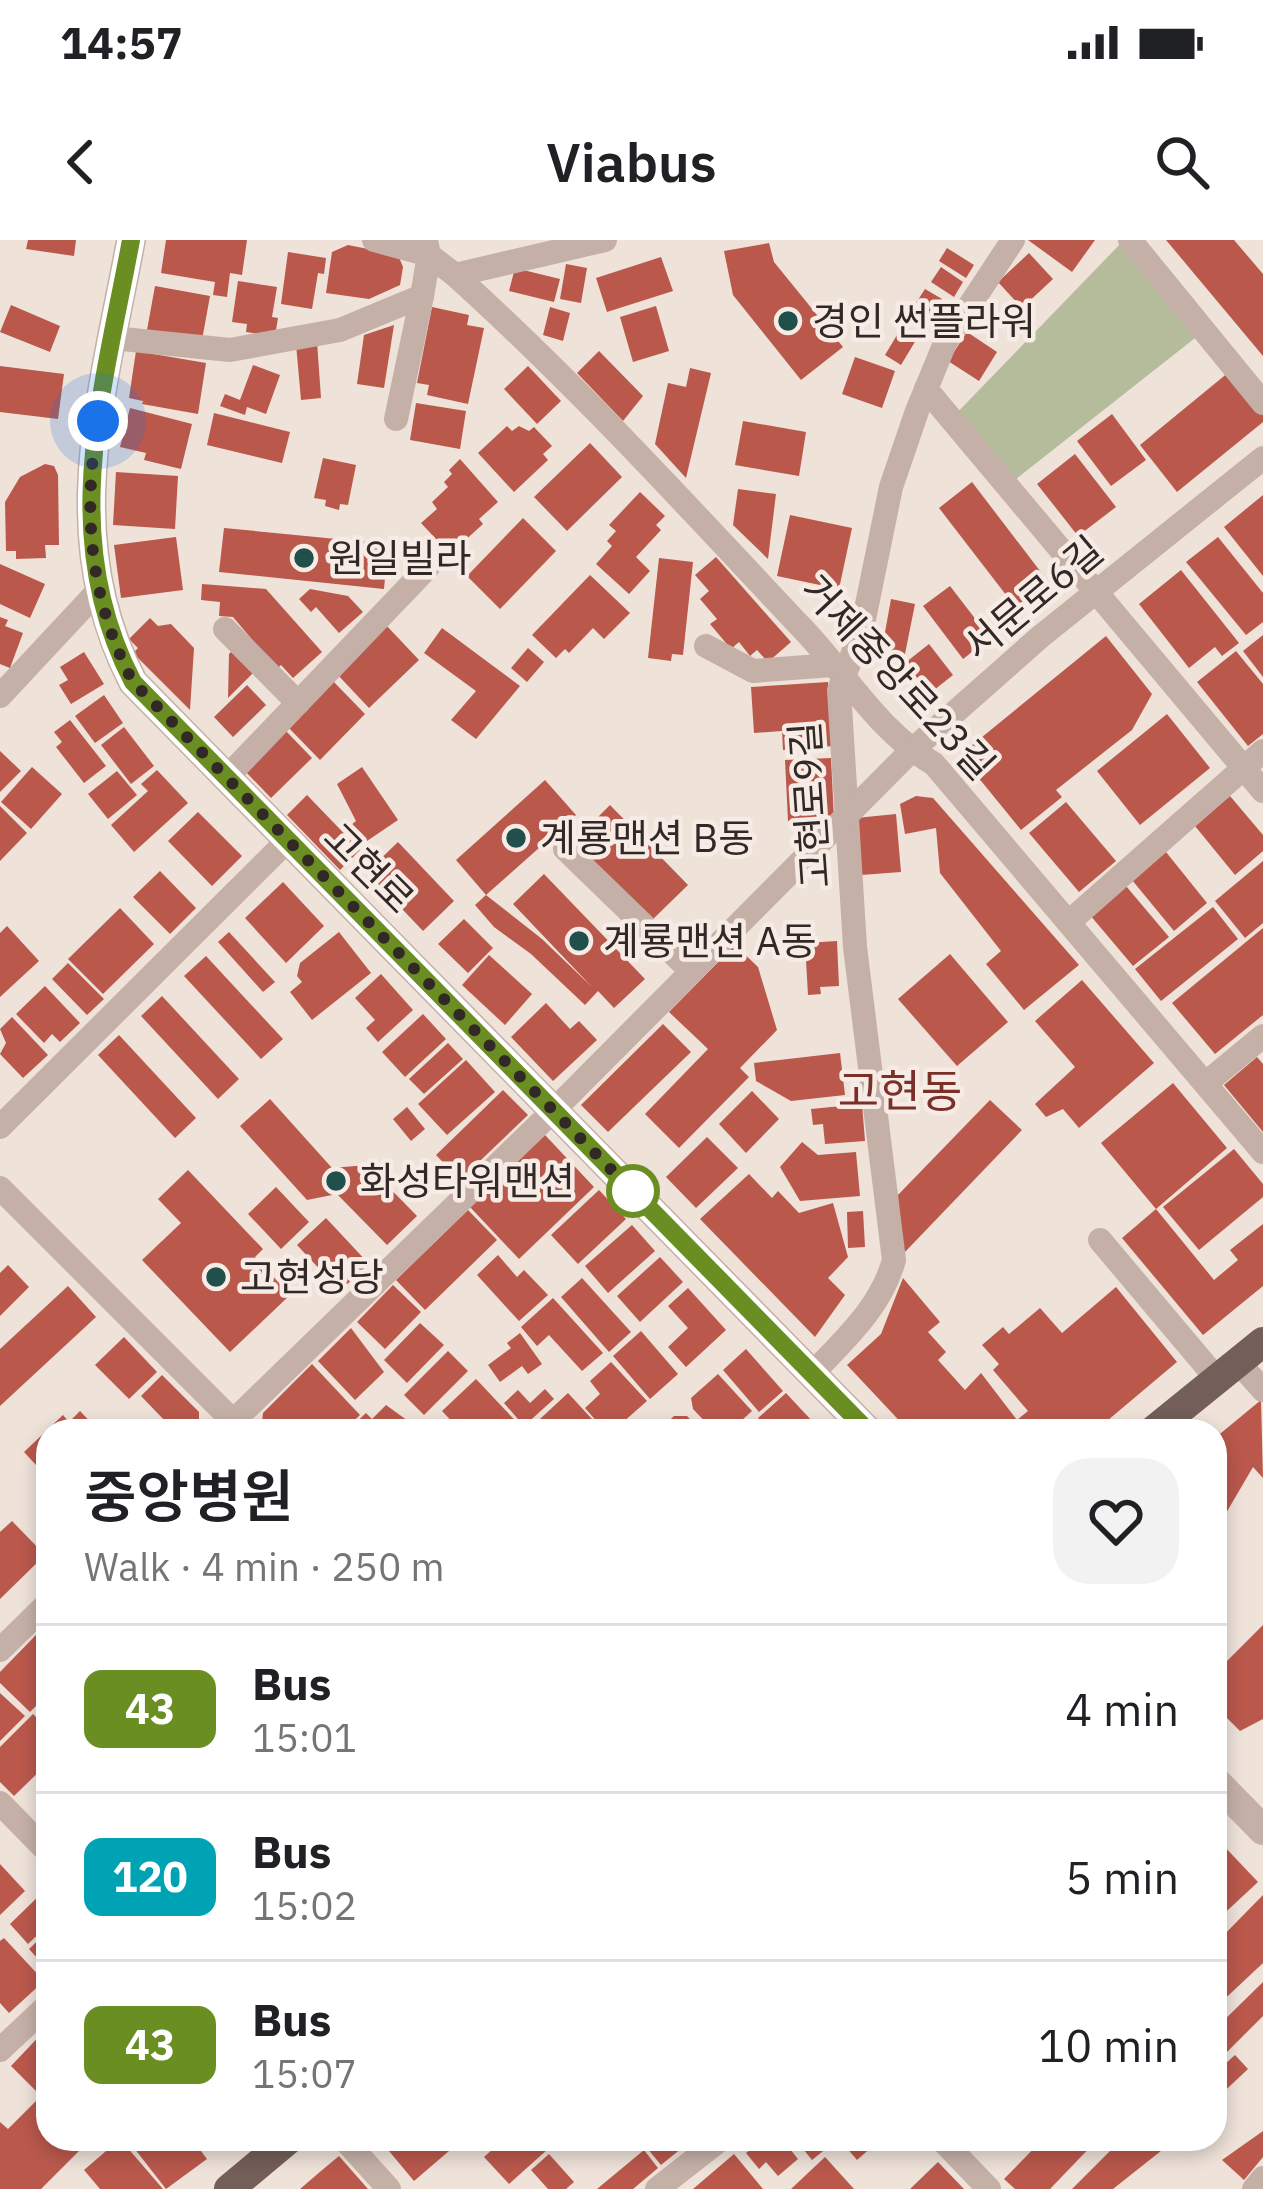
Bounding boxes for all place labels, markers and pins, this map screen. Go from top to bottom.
place label: 경인 썬플라워 [812,295,1036,346]
marker: 경인 썬플라워 [775,308,801,334]
place label: 원일빌라 [328,532,472,583]
marker: 원일빌라 [291,545,317,571]
place label: 계룡맨션 B동 [540,812,754,863]
marker: 계룡맨션 B동 [503,825,529,851]
place label: 계룡맨션 A동 [603,915,817,966]
marker: 계룡맨션 A동 [566,928,592,954]
place label: 화성타워맨션 [360,1155,575,1206]
unlabelled marker [608,1166,658,1216]
marker: 화성타워맨션 [323,1168,349,1194]
place label: 고현성당 [240,1251,384,1302]
marker: 고현성당 [203,1264,229,1290]

